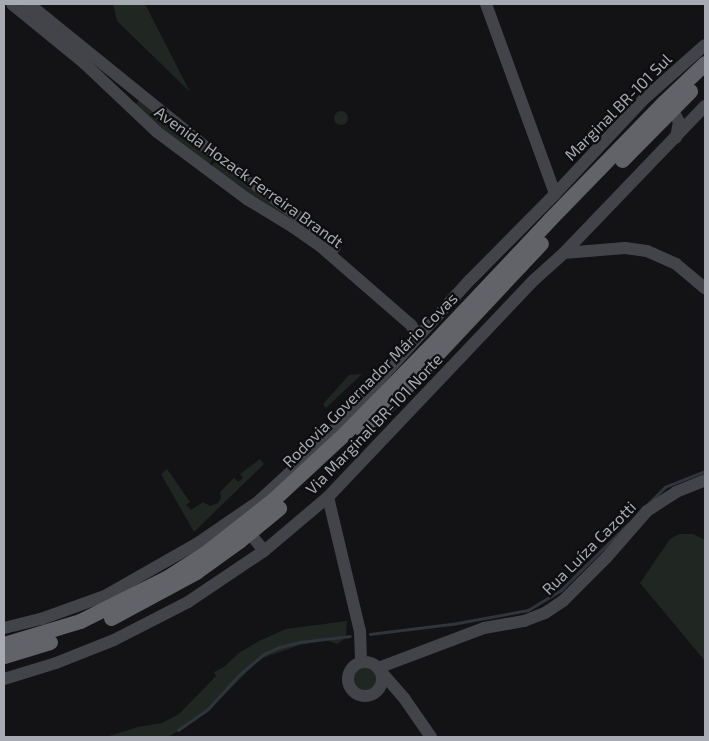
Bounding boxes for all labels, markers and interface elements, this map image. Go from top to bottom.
street label: Marginal BR-101 Sul [560,49,676,165]
street label: Avenida Hozack Ferreira Brandt [151,102,347,252]
street label: Rodovia Governador Mário Covas [278,288,462,472]
street label: Via Marginal BR-101 Norte [302,350,446,498]
street label: Rua Luíza Cazotti [538,497,640,599]

